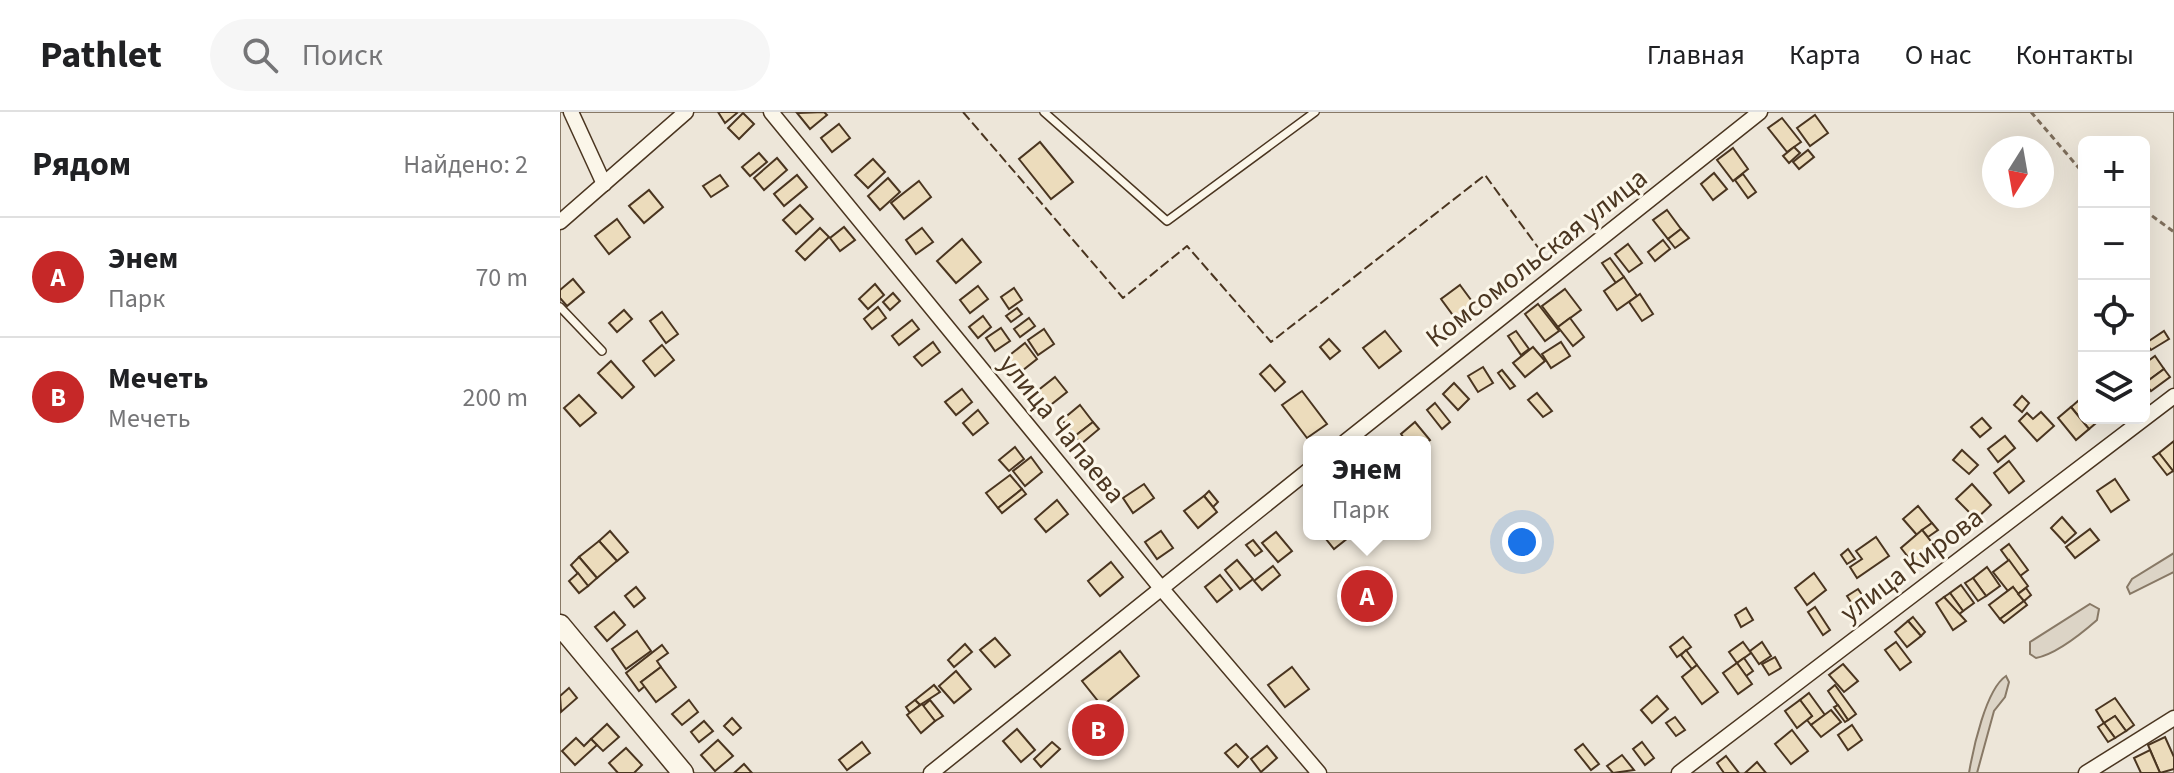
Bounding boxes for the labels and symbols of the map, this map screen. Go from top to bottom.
north arrow [1982,136,2054,208]
street label: Комсомольская улица [1417,158,1656,357]
street label: улица Чапаева [990,345,1135,512]
street label: улица Кирова [1832,498,1992,632]
your location [1502,522,1542,562]
pin: A [1341,566,1393,626]
pin: B [1072,700,1124,760]

